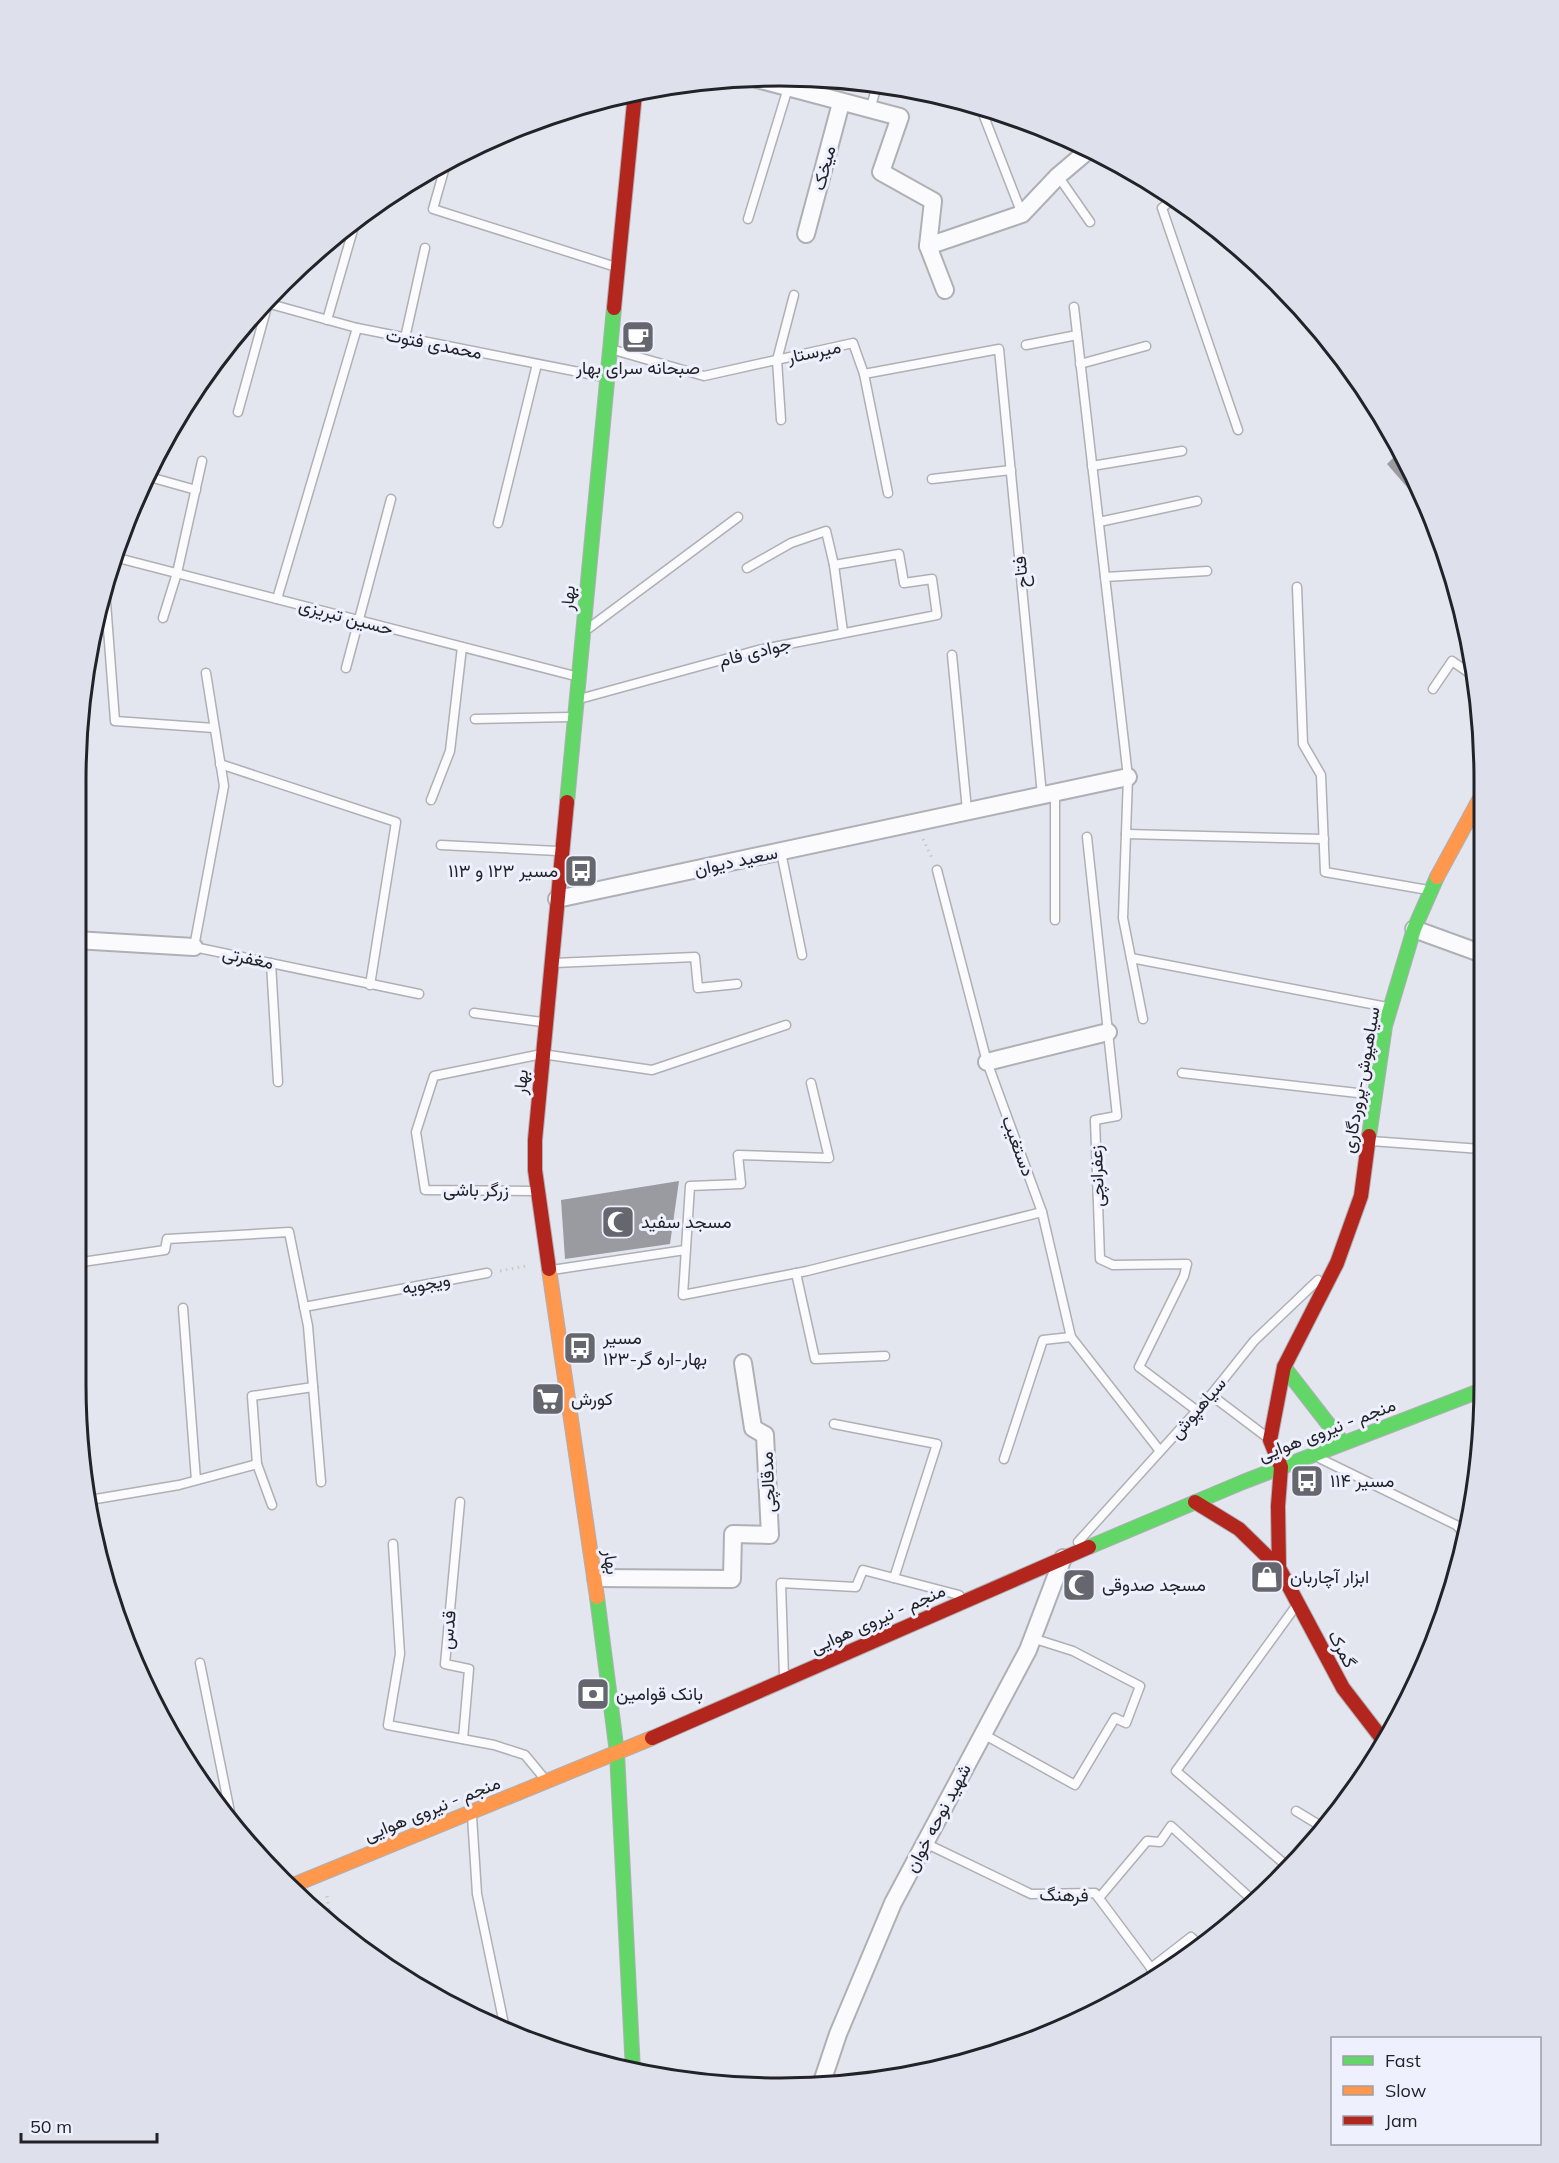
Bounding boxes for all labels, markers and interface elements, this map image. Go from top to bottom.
street label: میخک [807,143,840,193]
cafe icon: صبحانه سرای بهار [620,319,656,355]
street label: محمدی فتوت [384,323,484,364]
street label: میرستار [784,335,843,369]
place label: صبحانه سرای بهار [575,356,700,379]
street label: فتاح [1007,555,1035,589]
street label: بهار [555,584,580,612]
street label: حسین تبریزی [296,593,396,640]
street label: جوادی فام [716,631,794,673]
street label: سعید دیوان [692,840,780,881]
bus stop icon: مسیر ۱۲۳ و ۱۱۳ [563,853,599,889]
place label: مسیر ۱۲۳ و ۱۱۳ [448,859,558,882]
street label: مغفرتی [220,941,276,974]
street label: سیاهپوش-پروردگاری [1336,1005,1386,1155]
street label: بهار [508,1068,533,1096]
street label: دستغیب [997,1112,1040,1179]
street label: زعفرانچی [1084,1145,1110,1207]
street label: زرگر باشی [443,1177,509,1202]
mosque icon: مسجد سفید [600,1204,636,1240]
place label: مسجد سفید [641,1210,732,1233]
street label: ویجویه [400,1268,452,1299]
place label: مسیر ۱۲۳-بهار-اره گر [602,1326,707,1370]
bus stop icon: مسیر ۱۲۳-بهار-اره گر [562,1330,598,1366]
street label: سیاهپوش [1164,1372,1232,1444]
supermarket icon: کورش [530,1381,566,1417]
place label: کورش [571,1387,613,1410]
street label: منجم - نیروی هوایی [1255,1393,1399,1467]
street label: مدقالچی [754,1451,782,1513]
bus stop icon: مسیر ۱۱۴ [1289,1463,1325,1499]
place label: مسیر ۱۱۴ [1330,1469,1394,1492]
street label: بهار [598,1547,625,1576]
shop icon: ابزار آچاربان [1249,1559,1285,1595]
place label: ابزار آچاربان [1290,1565,1369,1589]
mosque icon: مسجد صدوقی [1061,1567,1097,1603]
place label: مسجد صدوقی [1102,1573,1206,1596]
street label: منجم - نیروی هوایی [807,1578,949,1660]
street label: قدس [434,1609,461,1650]
street label: گمرک [1323,1626,1362,1672]
bank icon: بانک قوامین [575,1676,611,1712]
place label: بانک قوامین [616,1682,703,1705]
street label: شهید نوحه خوان [899,1760,976,1876]
street label: منجم - نیروی هوایی [360,1771,504,1847]
street label: فرهنگ [1039,1882,1089,1907]
legend [1331,2037,1541,2145]
text: Fast [1385,2049,1421,2072]
text: Slow [1385,2079,1427,2102]
scale bar [21,2106,158,2144]
text: Jam [1385,2109,1418,2132]
text: 50 m [30,2115,72,2138]

